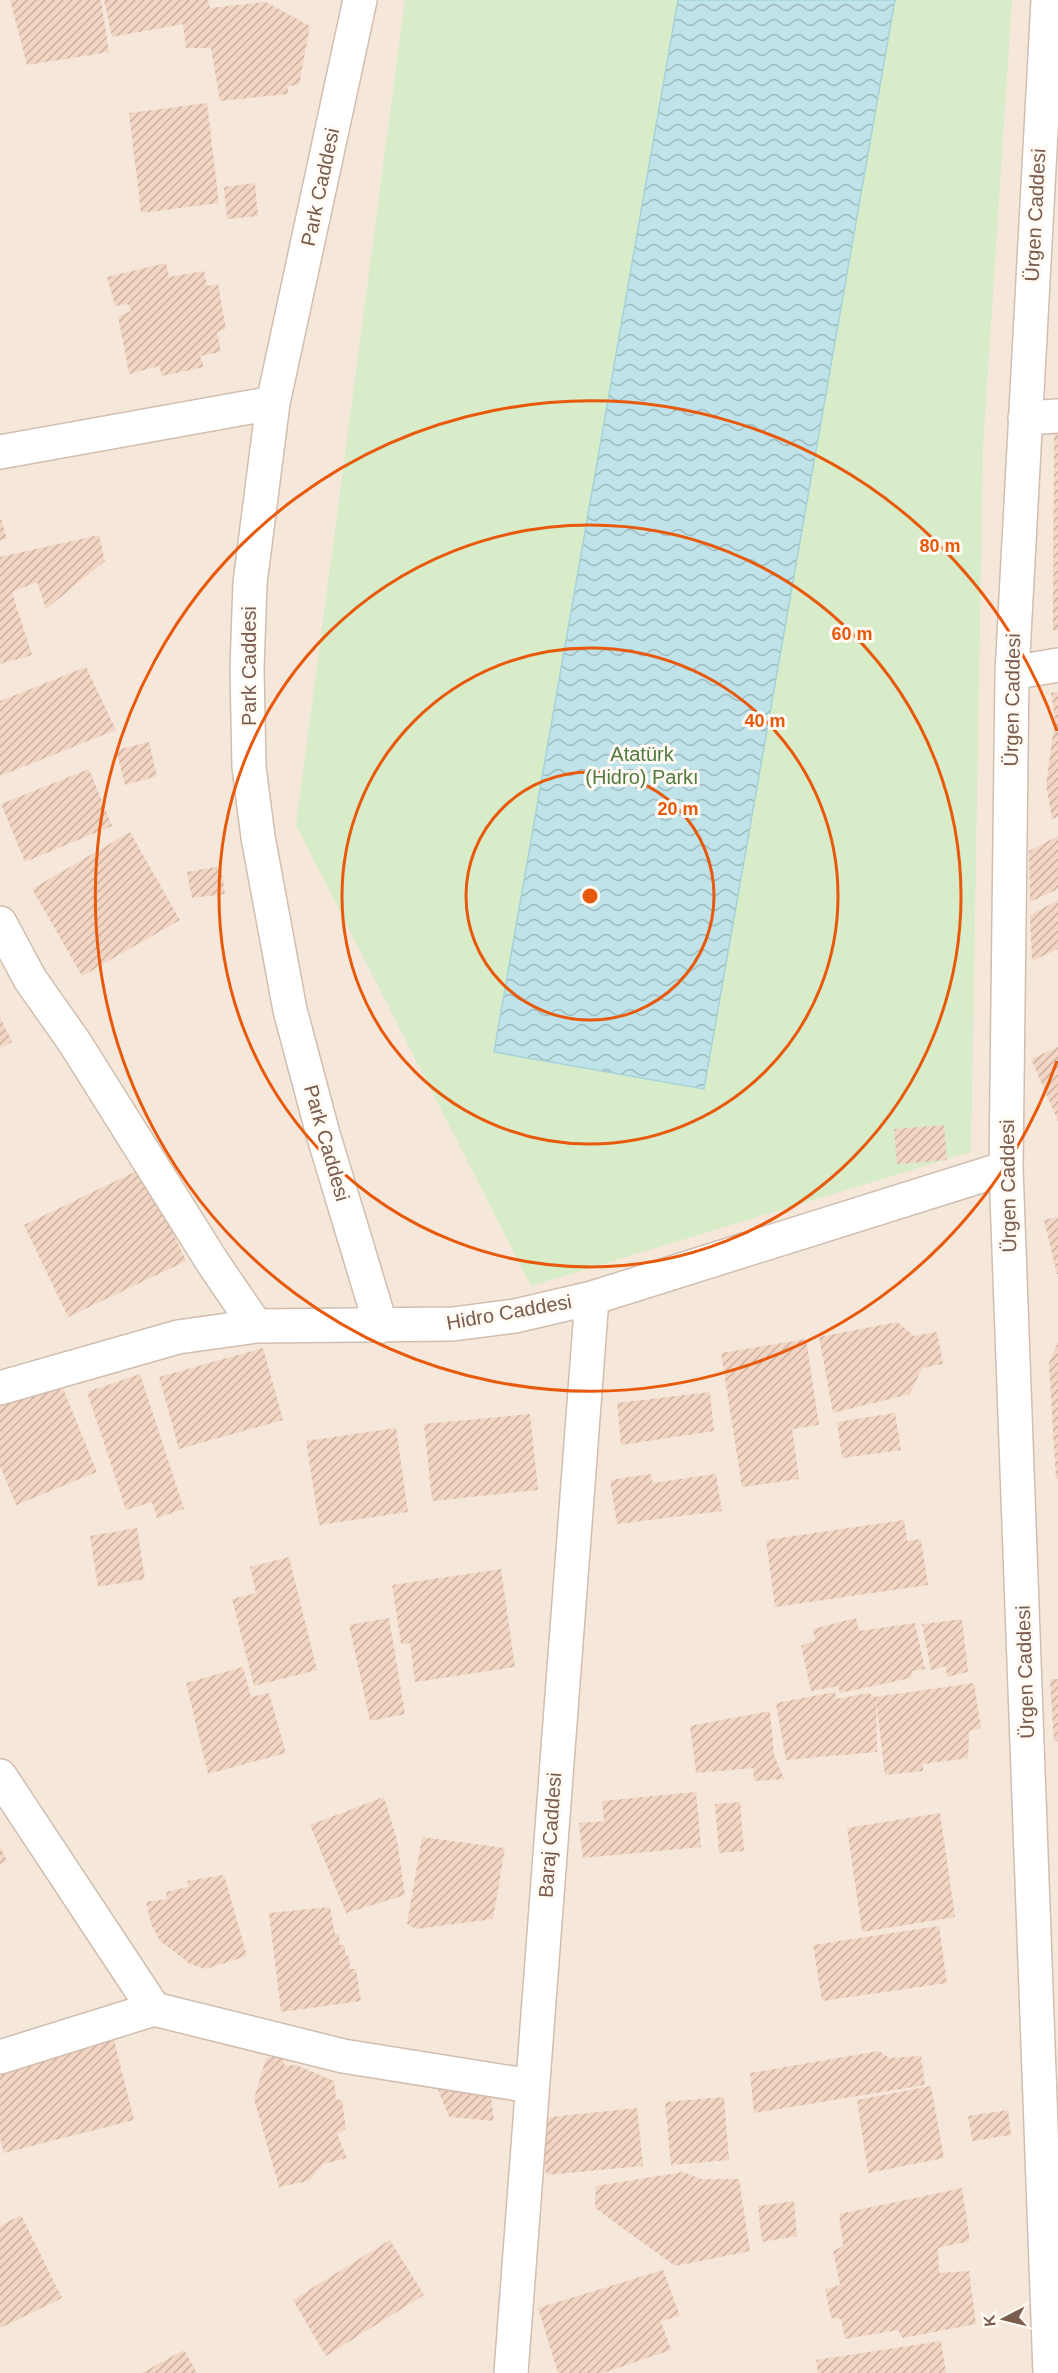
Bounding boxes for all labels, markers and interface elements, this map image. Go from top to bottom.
street label: Park Caddesi [297,126,343,248]
street label: Ürgen Caddesi [1021,148,1049,282]
text: 80 m [919,536,961,556]
street label: Park Caddesi [238,606,260,726]
text: 60 m [831,624,873,644]
street label: Ürgen Caddesi [1000,633,1024,767]
text: 40 m [744,711,786,731]
park label: Atatürk (Hidro) Parkı [585,743,699,788]
text: 20 m [657,799,699,819]
centre of rings [580,886,600,906]
street label: Park Caddesi [300,1082,354,1204]
street label: Ürgen Caddesi [996,1119,1020,1253]
street label: Hidro Caddesi [445,1290,573,1334]
street label: Ürgen Caddesi [1012,1605,1038,1739]
street label: Baraj Caddesi [535,1772,565,1898]
north arrow [974,2289,1034,2349]
text: K [980,2314,999,2328]

